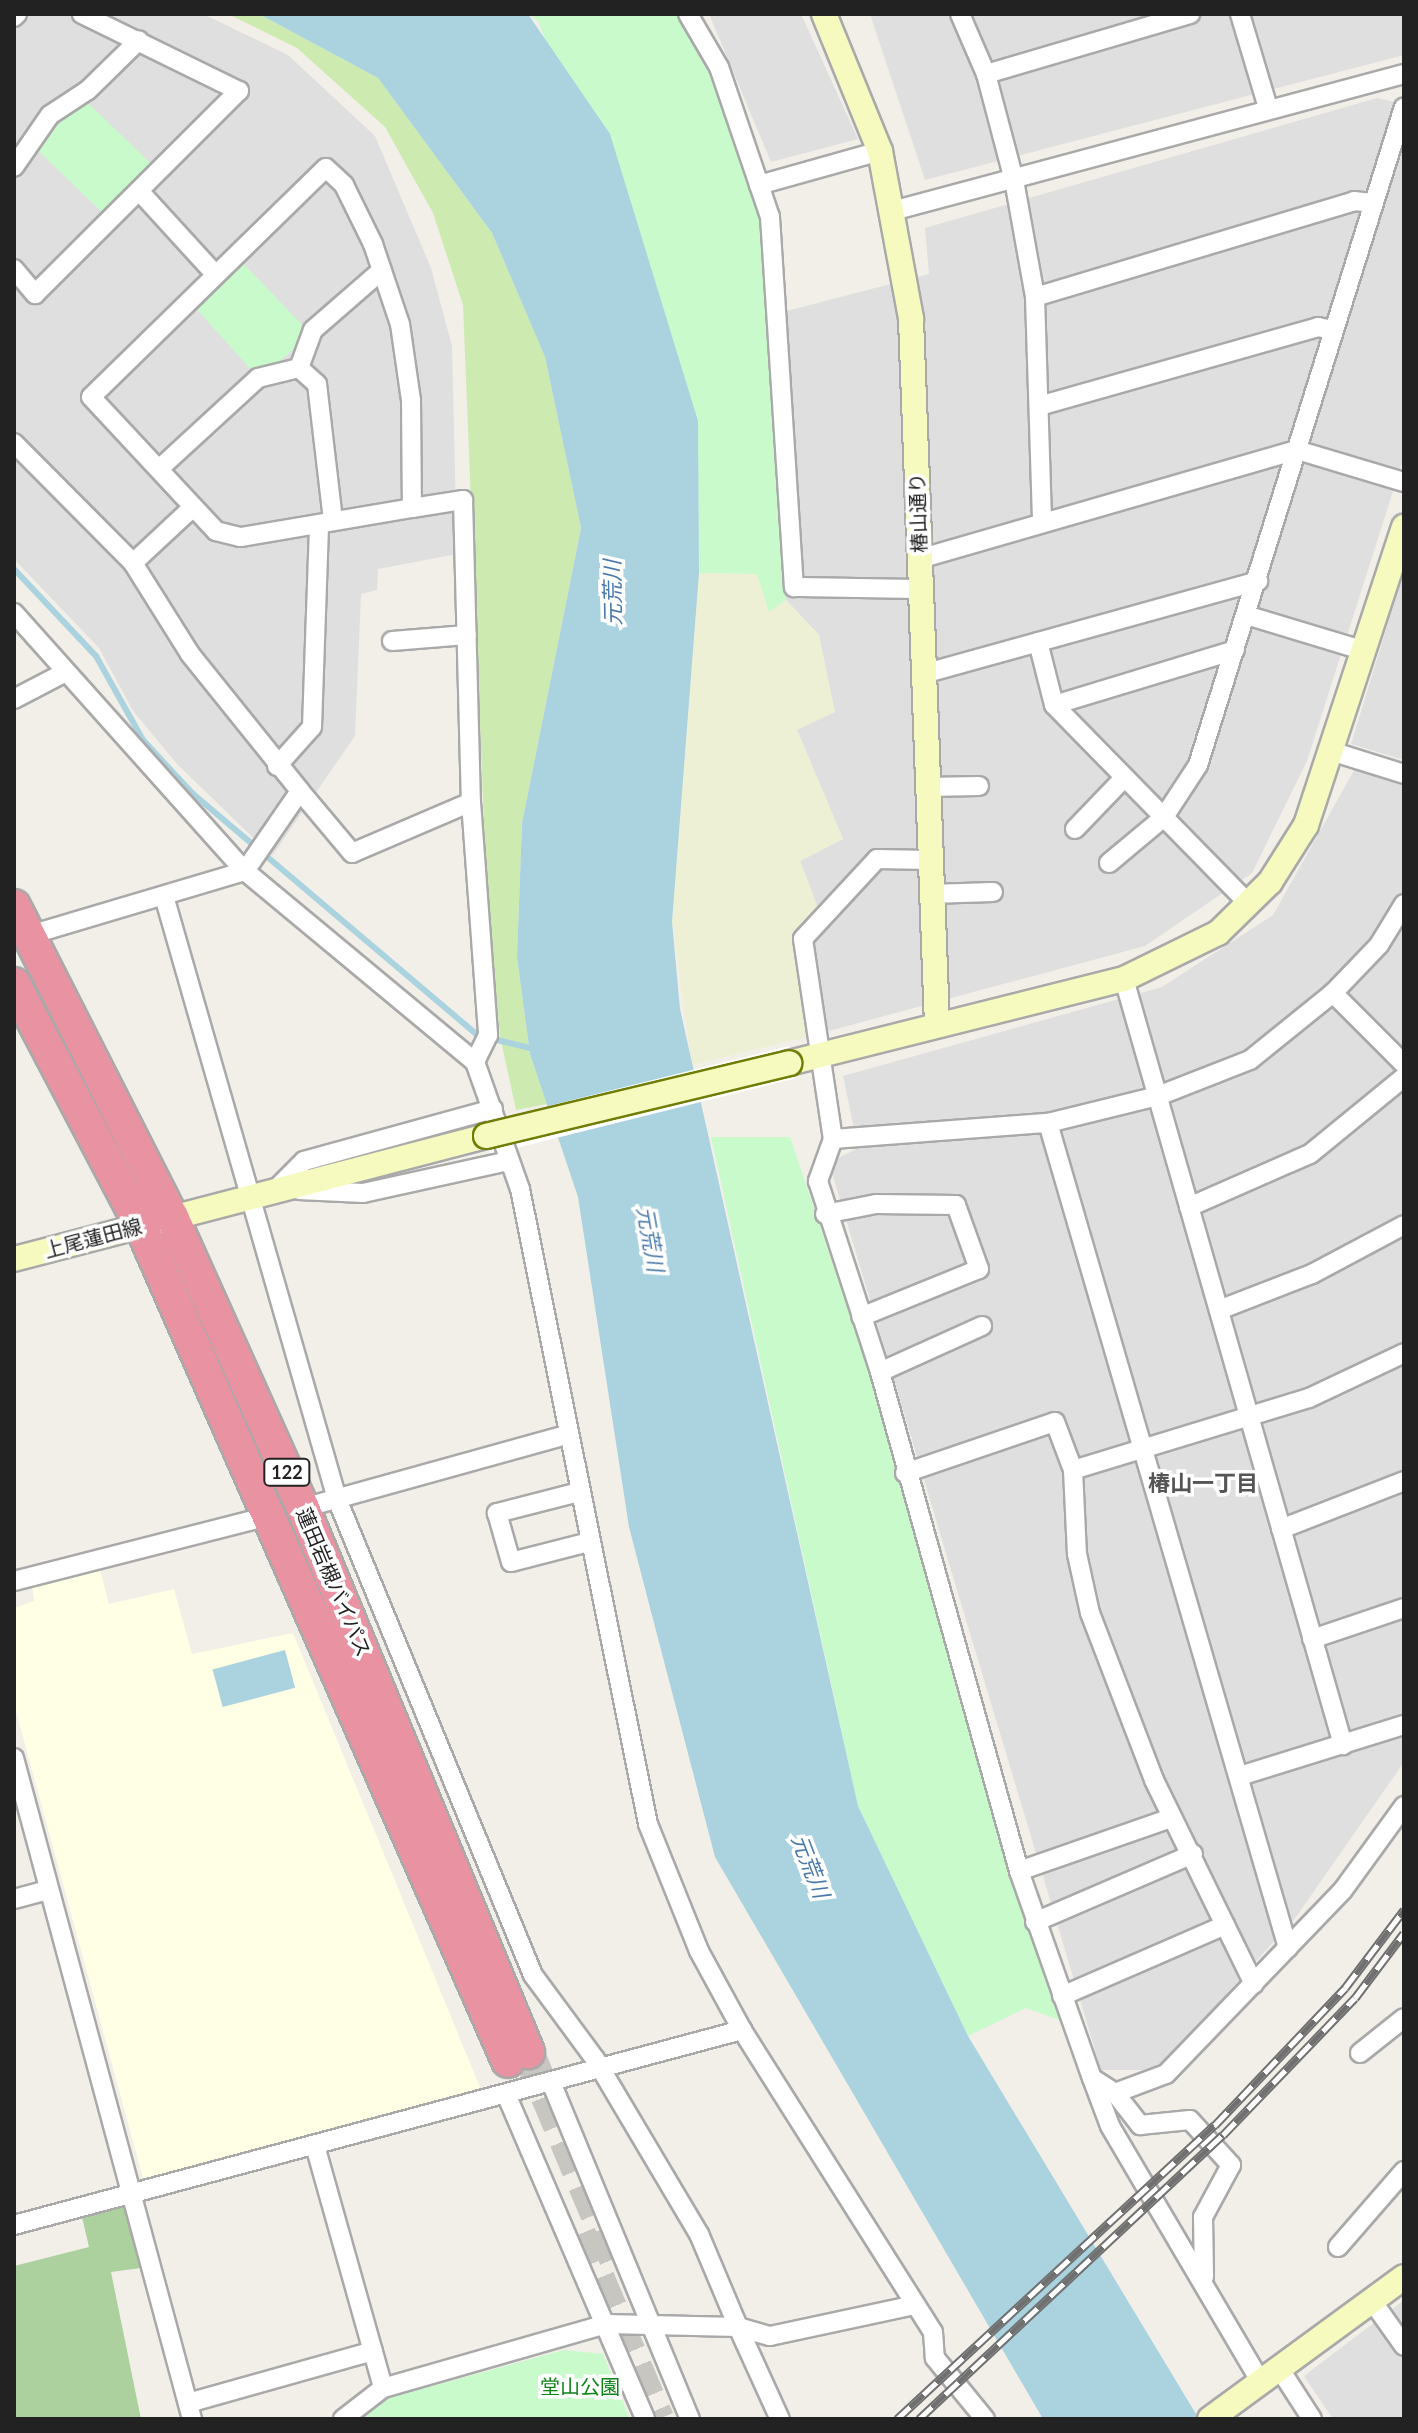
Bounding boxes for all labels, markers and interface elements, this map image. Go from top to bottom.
street label: 椿山通り [905,473,931,553]
water label: 元荒川 [598,560,626,626]
water label: 元荒川 [632,1204,670,1274]
street label: 上尾蓮田線 [42,1213,144,1263]
road number: 122 [263,1458,311,1486]
district label: 椿山一丁目 [1148,1470,1258,1496]
street label: 蓮田岩槻バイパス [292,1504,376,1660]
water label: 元荒川 [787,1830,835,1902]
park label: 堂山公園 [540,2374,620,2398]

